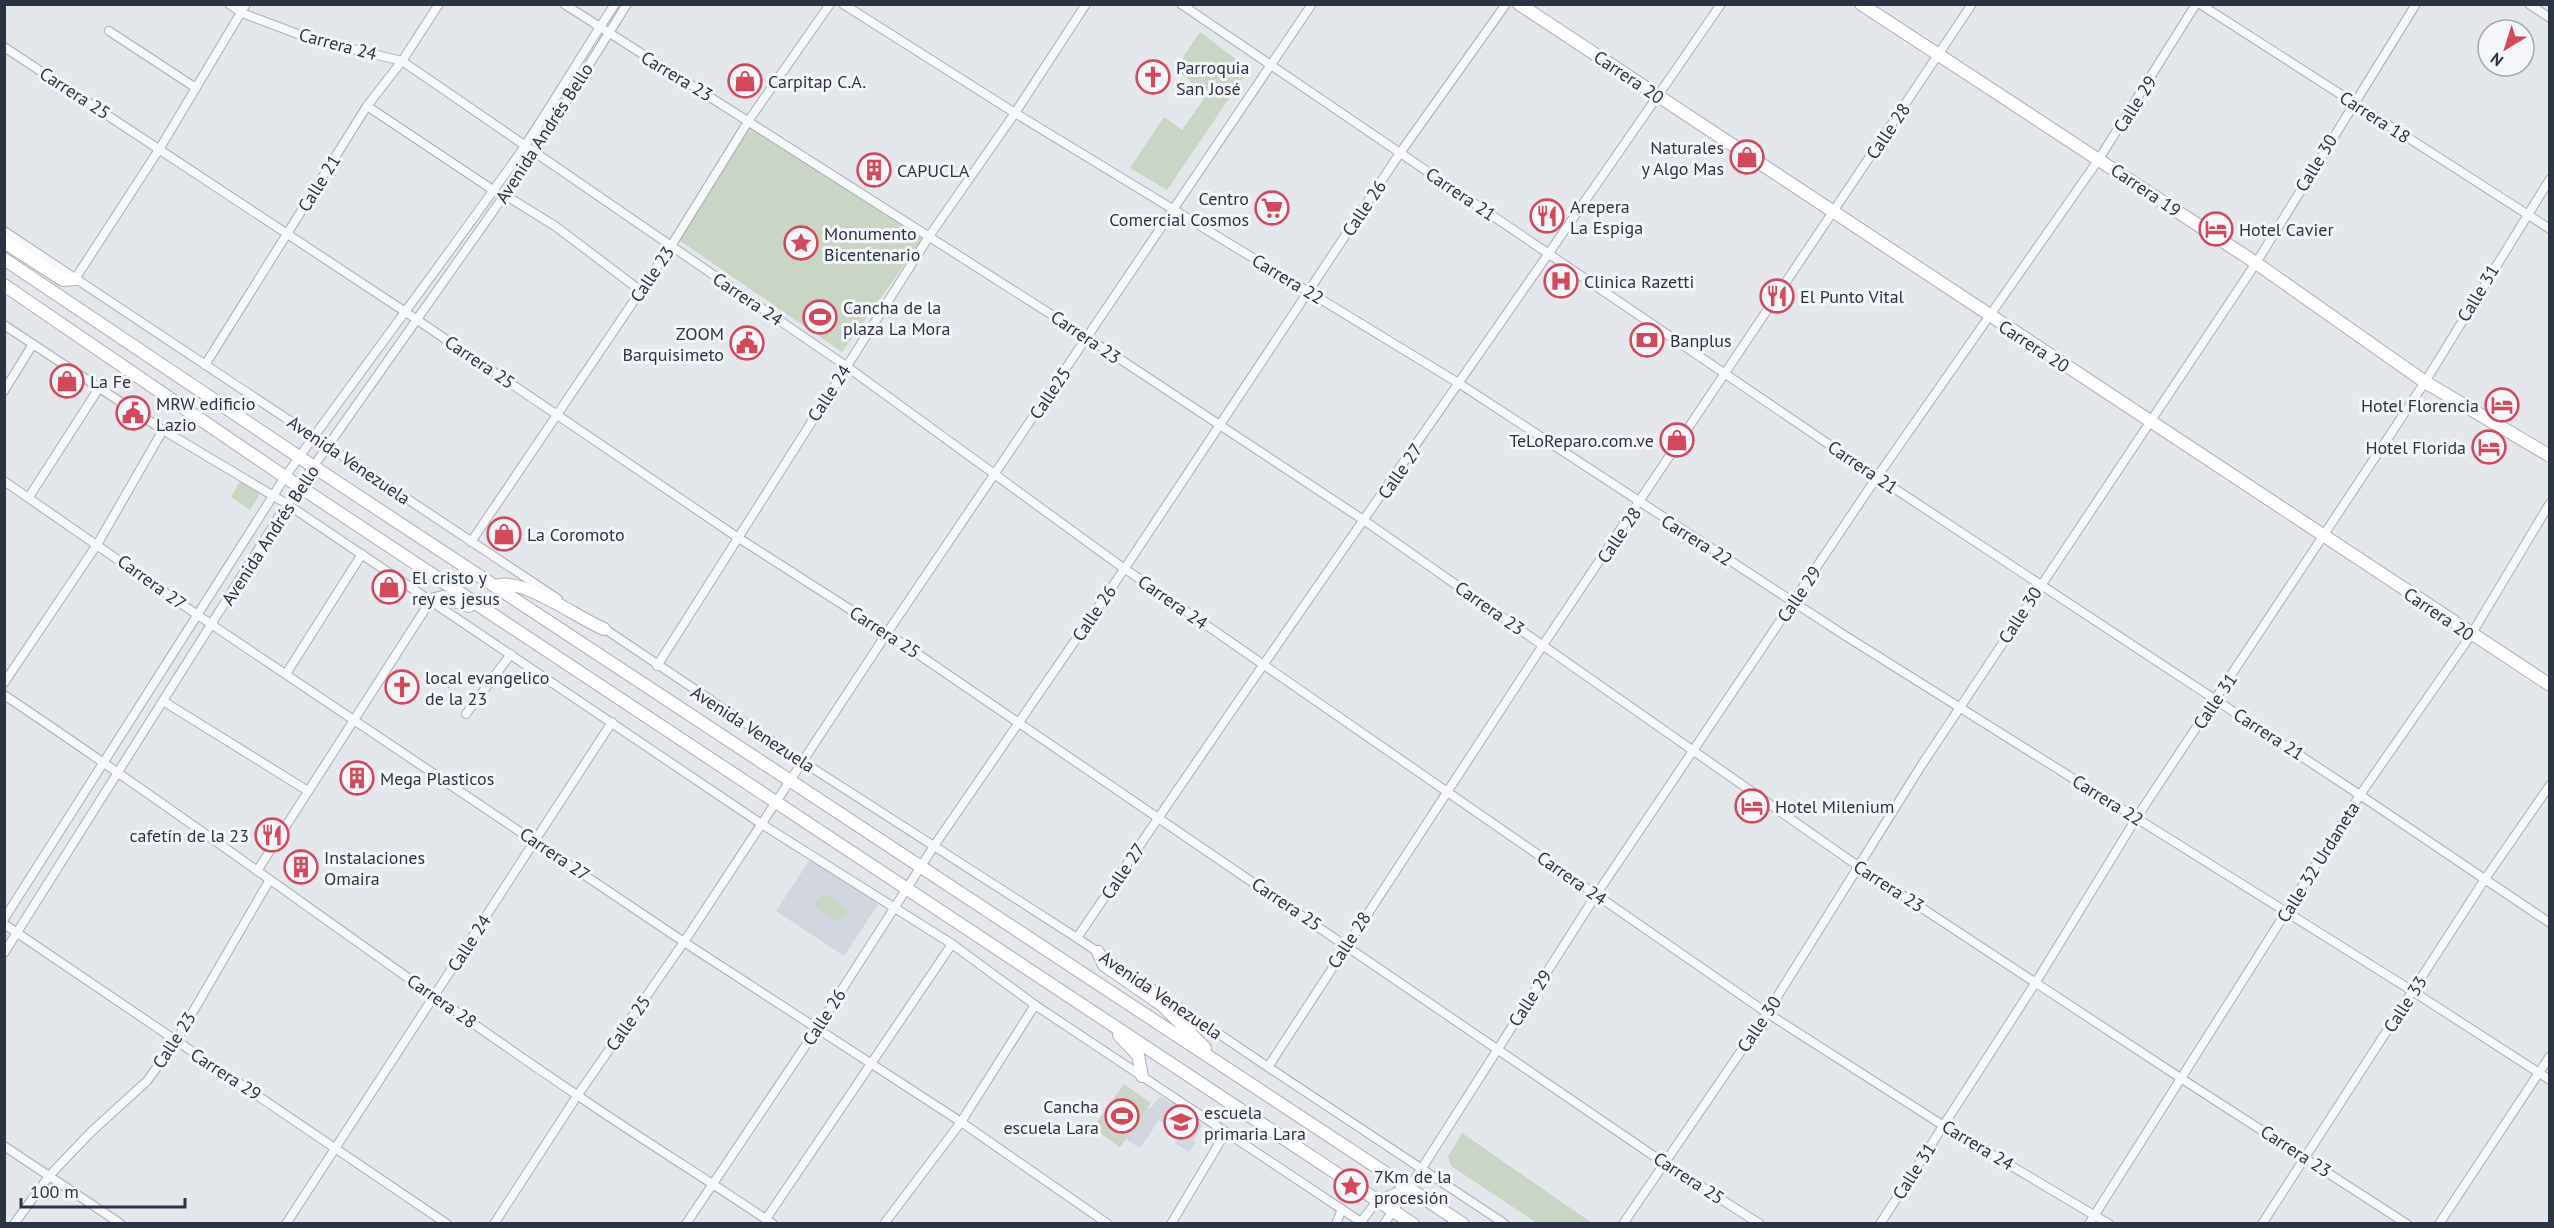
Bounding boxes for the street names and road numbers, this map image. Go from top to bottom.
street label: Carrera 24 [296,23,380,65]
street label: Carrera 20 [1590,45,1669,109]
street label: Carrera 23 [637,46,717,106]
street label: Avenida Andrés Bello [490,59,598,207]
street label: Carrera 25 [35,62,115,124]
street label: Calle 29 [2108,71,2162,137]
street label: Carrera 18 [2335,86,2415,148]
street label: Calle 28 [1861,98,1915,164]
street label: Calle 30 [2290,130,2342,196]
street label: Calle 21 [293,150,345,216]
street label: Carrera 19 [2107,158,2185,222]
street label: Carrera 21 [1422,162,1500,226]
street label: Calle 26 [1337,175,1391,241]
street label: Calle 23 [625,241,679,307]
street label: Carrera 22 [1248,249,1328,309]
street label: Calle 31 [2452,260,2504,326]
street label: Carrera 24 [709,267,788,331]
street label: Carrera 23 [1047,305,1125,369]
street label: Carrera 20 [1994,315,2074,377]
street label: Carrera 25 [441,330,519,394]
street label: Calle 24 [802,360,856,426]
street label: Calle25 [1024,362,1076,424]
street label: Avenida Venezuela [283,410,415,510]
street label: Carrera 21 [1824,435,1902,499]
street label: Calle 27 [1373,439,1427,503]
street label: Avenida Andrés Bello [216,461,324,609]
street label: Calle 28 [1592,502,1646,568]
street label: Carrera 22 [1657,509,1737,571]
street label: Carrera 27 [113,549,191,615]
street label: Calle 29 [1772,561,1826,627]
street label: Carrera 24 [1134,570,1212,634]
street label: Carrera 23 [1451,576,1529,640]
street label: Calle 26 [1067,580,1121,646]
street label: Calle 30 [1993,582,2047,648]
street label: Carrera 20 [2400,582,2479,646]
street label: Carrera 25 [845,601,925,663]
street label: Calle 31 [2188,668,2242,734]
street label: Avenida Venezuela [687,680,819,778]
street label: Carrera 21 [2229,703,2309,765]
street label: Carrera 22 [2068,769,2148,831]
street label: Calle 32 Urdaneta [2272,797,2364,927]
street label: Carrera 27 [516,822,594,886]
street label: Calle 27 [1096,838,1150,904]
street label: Carrera 24 [1533,846,1611,910]
street label: Carrera 23 [1849,855,1929,917]
street label: Carrera 25 [1248,872,1326,936]
street label: Calle 28 [1322,907,1376,973]
street label: Calle 24 [442,910,496,976]
street label: Avenida Venezuela [1095,945,1227,1045]
street label: Calle 29 [1503,965,1557,1031]
street label: Carrera 28 [403,969,481,1033]
street label: Calle 33 [2378,971,2432,1037]
street label: Calle 26 [797,984,851,1050]
street label: Calle 25 [601,991,655,1055]
street label: Calle 30 [1732,991,1786,1057]
street label: Calle 23 [147,1007,201,1073]
street label: Carrera 29 [186,1043,266,1105]
street label: Carrera 24 [1938,1115,2018,1175]
street label: Carrera 23 [2256,1120,2336,1182]
street label: Calle 31 [1887,1138,1941,1204]
street label: Carrera 25 [1649,1147,1729,1209]

